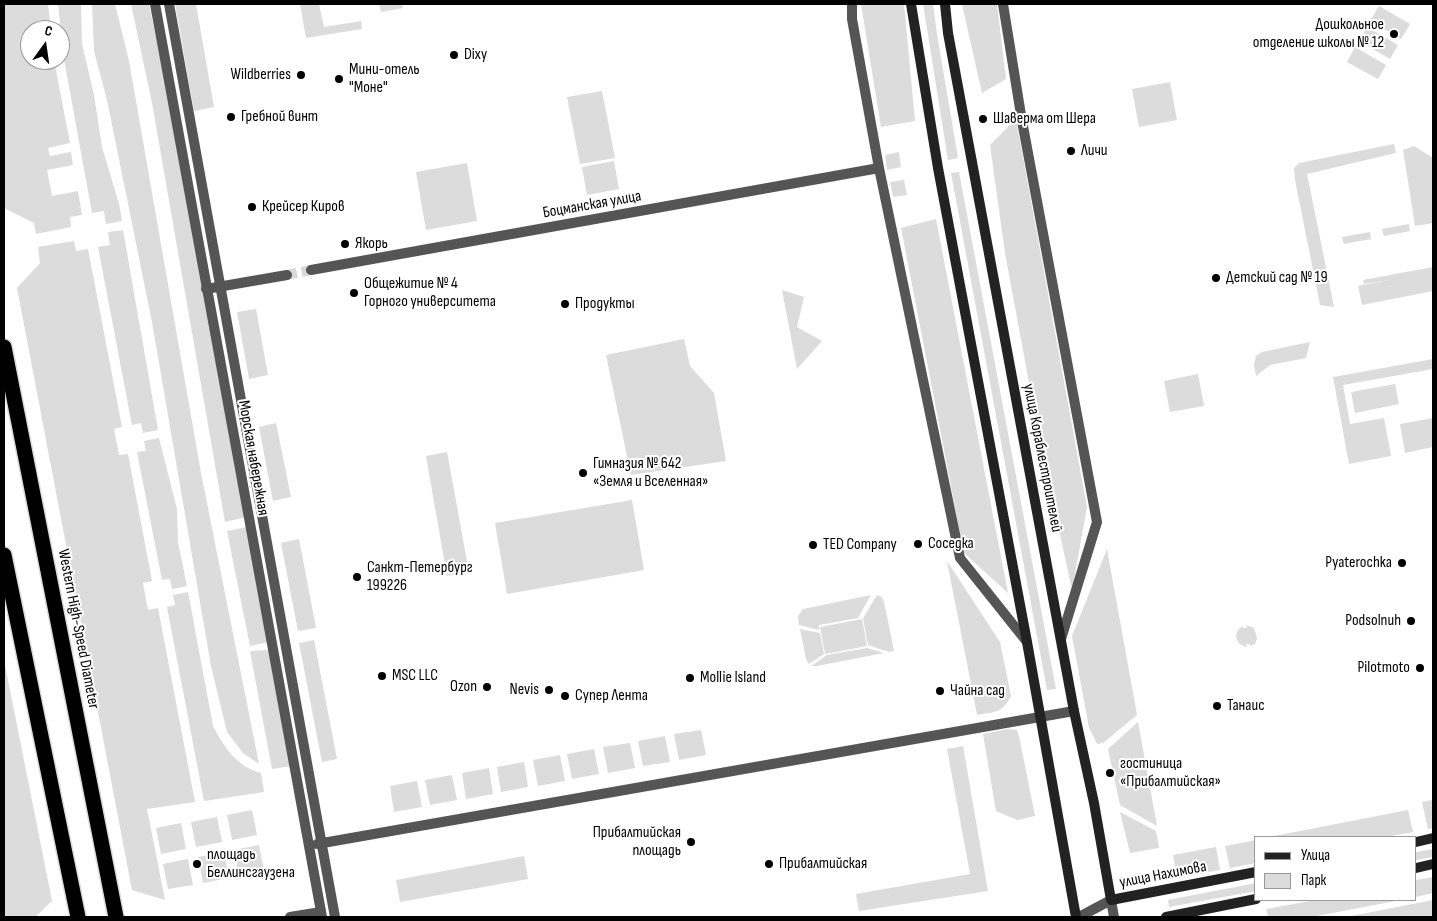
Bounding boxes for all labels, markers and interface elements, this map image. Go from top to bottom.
place label: Дошкольное отделение школы № 12 [1253,15,1384,53]
north arrow [20,20,70,70]
text: С [43,22,54,40]
marker: Дошкольное отделение школы № 12 [1388,28,1400,40]
place label: Dixy [464,45,487,65]
marker: Dixy [448,49,460,61]
place label: Мини-отель "Моне" [349,60,420,98]
place label: Wildberries [231,65,291,85]
marker: Wildberries [295,69,307,81]
marker: Мини-отель "Моне" [333,73,345,85]
place label: Гребной винт [241,107,318,127]
place label: Шаверма от Шера [993,109,1096,129]
marker: Гребной винт [225,111,237,123]
marker: Шаверма от Шера [977,113,989,125]
place label: Личи [1081,141,1108,161]
marker: Личи [1065,145,1077,157]
street label: Боцманская улица [541,187,643,223]
place label: Крейсер Киров [262,197,345,217]
marker: Крейсер Киров [246,201,258,213]
place label: Якорь [355,234,388,254]
marker: Якорь [339,238,351,250]
place label: Детский сад № 19 [1226,268,1328,288]
marker: Детский сад № 19 [1210,272,1222,284]
place label: Общежитие № 4 Горного университета [364,274,496,312]
marker: Общежитие № 4 Горного университета [348,287,360,299]
place label: Продукты [575,294,635,314]
marker: Продукты [559,298,571,310]
street label: улица Кораблестроителей [1018,382,1066,534]
street label: Морская набережная [233,399,273,517]
place label: Гимназия № 642 «Земля и Вселенная» [593,454,708,492]
marker: Гимназия № 642 «Земля и Вселенная» [577,467,589,479]
place label: Соседка [928,534,974,554]
place label: TED Company [823,535,897,555]
marker: Соседка [912,538,924,550]
marker: TED Company [807,539,819,551]
street label: Western High-Speed Diameter [53,547,103,711]
place label: Pyaterochka [1325,553,1392,573]
marker: Pyaterochka [1396,557,1408,569]
place label: Санкт-Петербург 199226 [367,558,473,596]
marker: Санкт-Петербург 199226 [351,571,363,583]
place label: Podsolnuh [1345,611,1401,631]
marker: Podsolnuh [1405,615,1417,627]
place label: Pilotmoto [1357,658,1410,678]
marker: Pilotmoto [1414,662,1426,674]
place label: MSC LLC [392,666,438,686]
place label: Mollie Island [700,668,766,688]
marker: MSC LLC [376,670,388,682]
marker: Mollie Island [684,672,696,684]
place label: Ozon [450,677,477,697]
place label: Nevis [510,680,539,700]
marker: Ozon [481,681,493,693]
place label: Чайна сад [950,681,1005,701]
marker: Nevis [543,684,555,696]
marker: Чайна сад [934,685,946,697]
place label: Супер Лента [575,686,648,706]
marker: Супер Лента [559,690,571,702]
place label: Танаис [1227,696,1265,716]
marker: Танаис [1211,700,1223,712]
place label: гостиница «Прибалтийская» [1120,754,1221,792]
marker: гостиница «Прибалтийская» [1104,767,1116,779]
place label: Прибалтийская площадь [593,823,681,861]
marker: Прибалтийская площадь [685,836,697,848]
legend [1254,836,1417,901]
place label: площадь Беллинсгаузена [207,845,295,883]
text: Улица [1301,846,1330,865]
place label: Прибалтийская [779,854,867,874]
street label: улица Нахимова [1118,857,1208,893]
marker: площадь Беллинсгаузена [191,858,203,870]
marker: Прибалтийская [763,858,775,870]
text: Парк [1301,871,1326,890]

